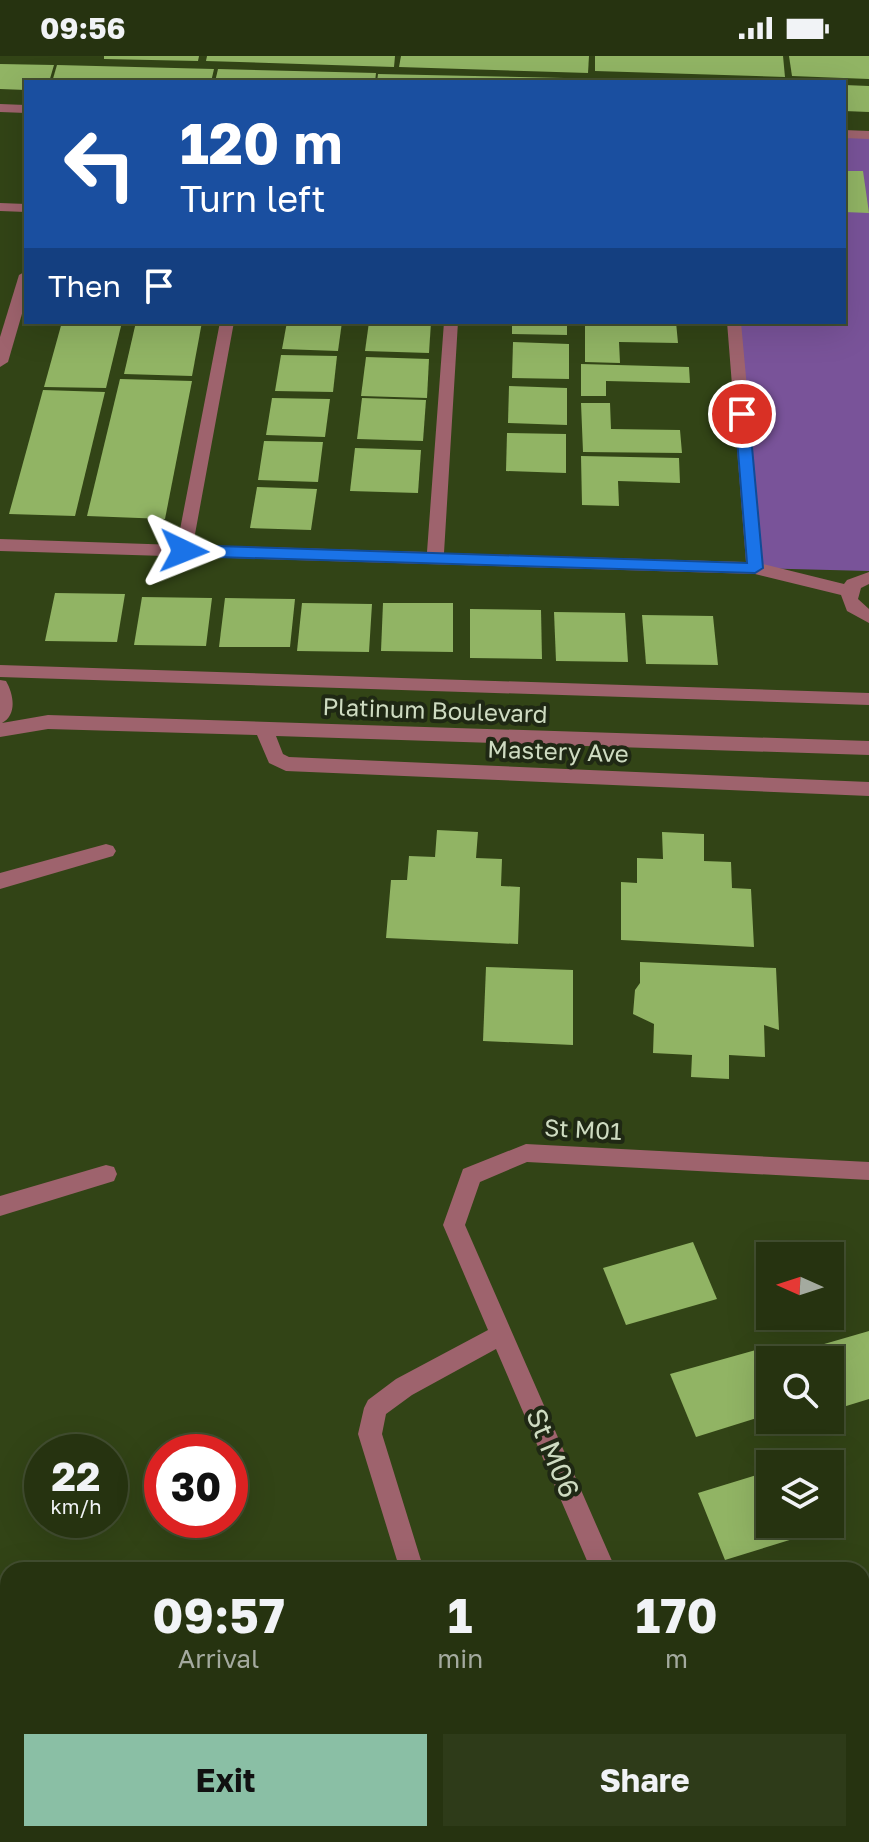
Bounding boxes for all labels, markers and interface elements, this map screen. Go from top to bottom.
text: 09:56 [40,10,126,46]
text: 120 m [180,109,342,176]
icon: left [48,112,152,216]
text: Turn left [180,177,326,220]
icon: arrive [137,264,181,308]
text: Then [48,268,121,304]
pin [708,380,776,448]
icon: arrive [720,392,764,436]
position arrow [142,509,226,593]
street label: Platinum Boulevard [322,691,548,728]
street label: Mastery Ave [487,734,629,767]
street label: St M01 [544,1112,623,1145]
north arrow [756,1242,844,1330]
map controls [756,1242,844,1538]
button: search [756,1346,844,1434]
street label: St M06 [520,1403,587,1502]
speed limit sign: 30 [144,1434,248,1538]
button: layers [756,1450,844,1538]
text: 22 [52,1452,100,1500]
text: km/h [51,1494,101,1518]
text: 09:57 [152,1586,285,1644]
text: 1 [448,1586,473,1644]
text: 170 [636,1586,718,1644]
text: Arrival [178,1643,259,1674]
text: min [437,1643,483,1674]
text: m [665,1643,688,1674]
button: Exit [24,1734,427,1826]
button: Share [443,1734,846,1826]

